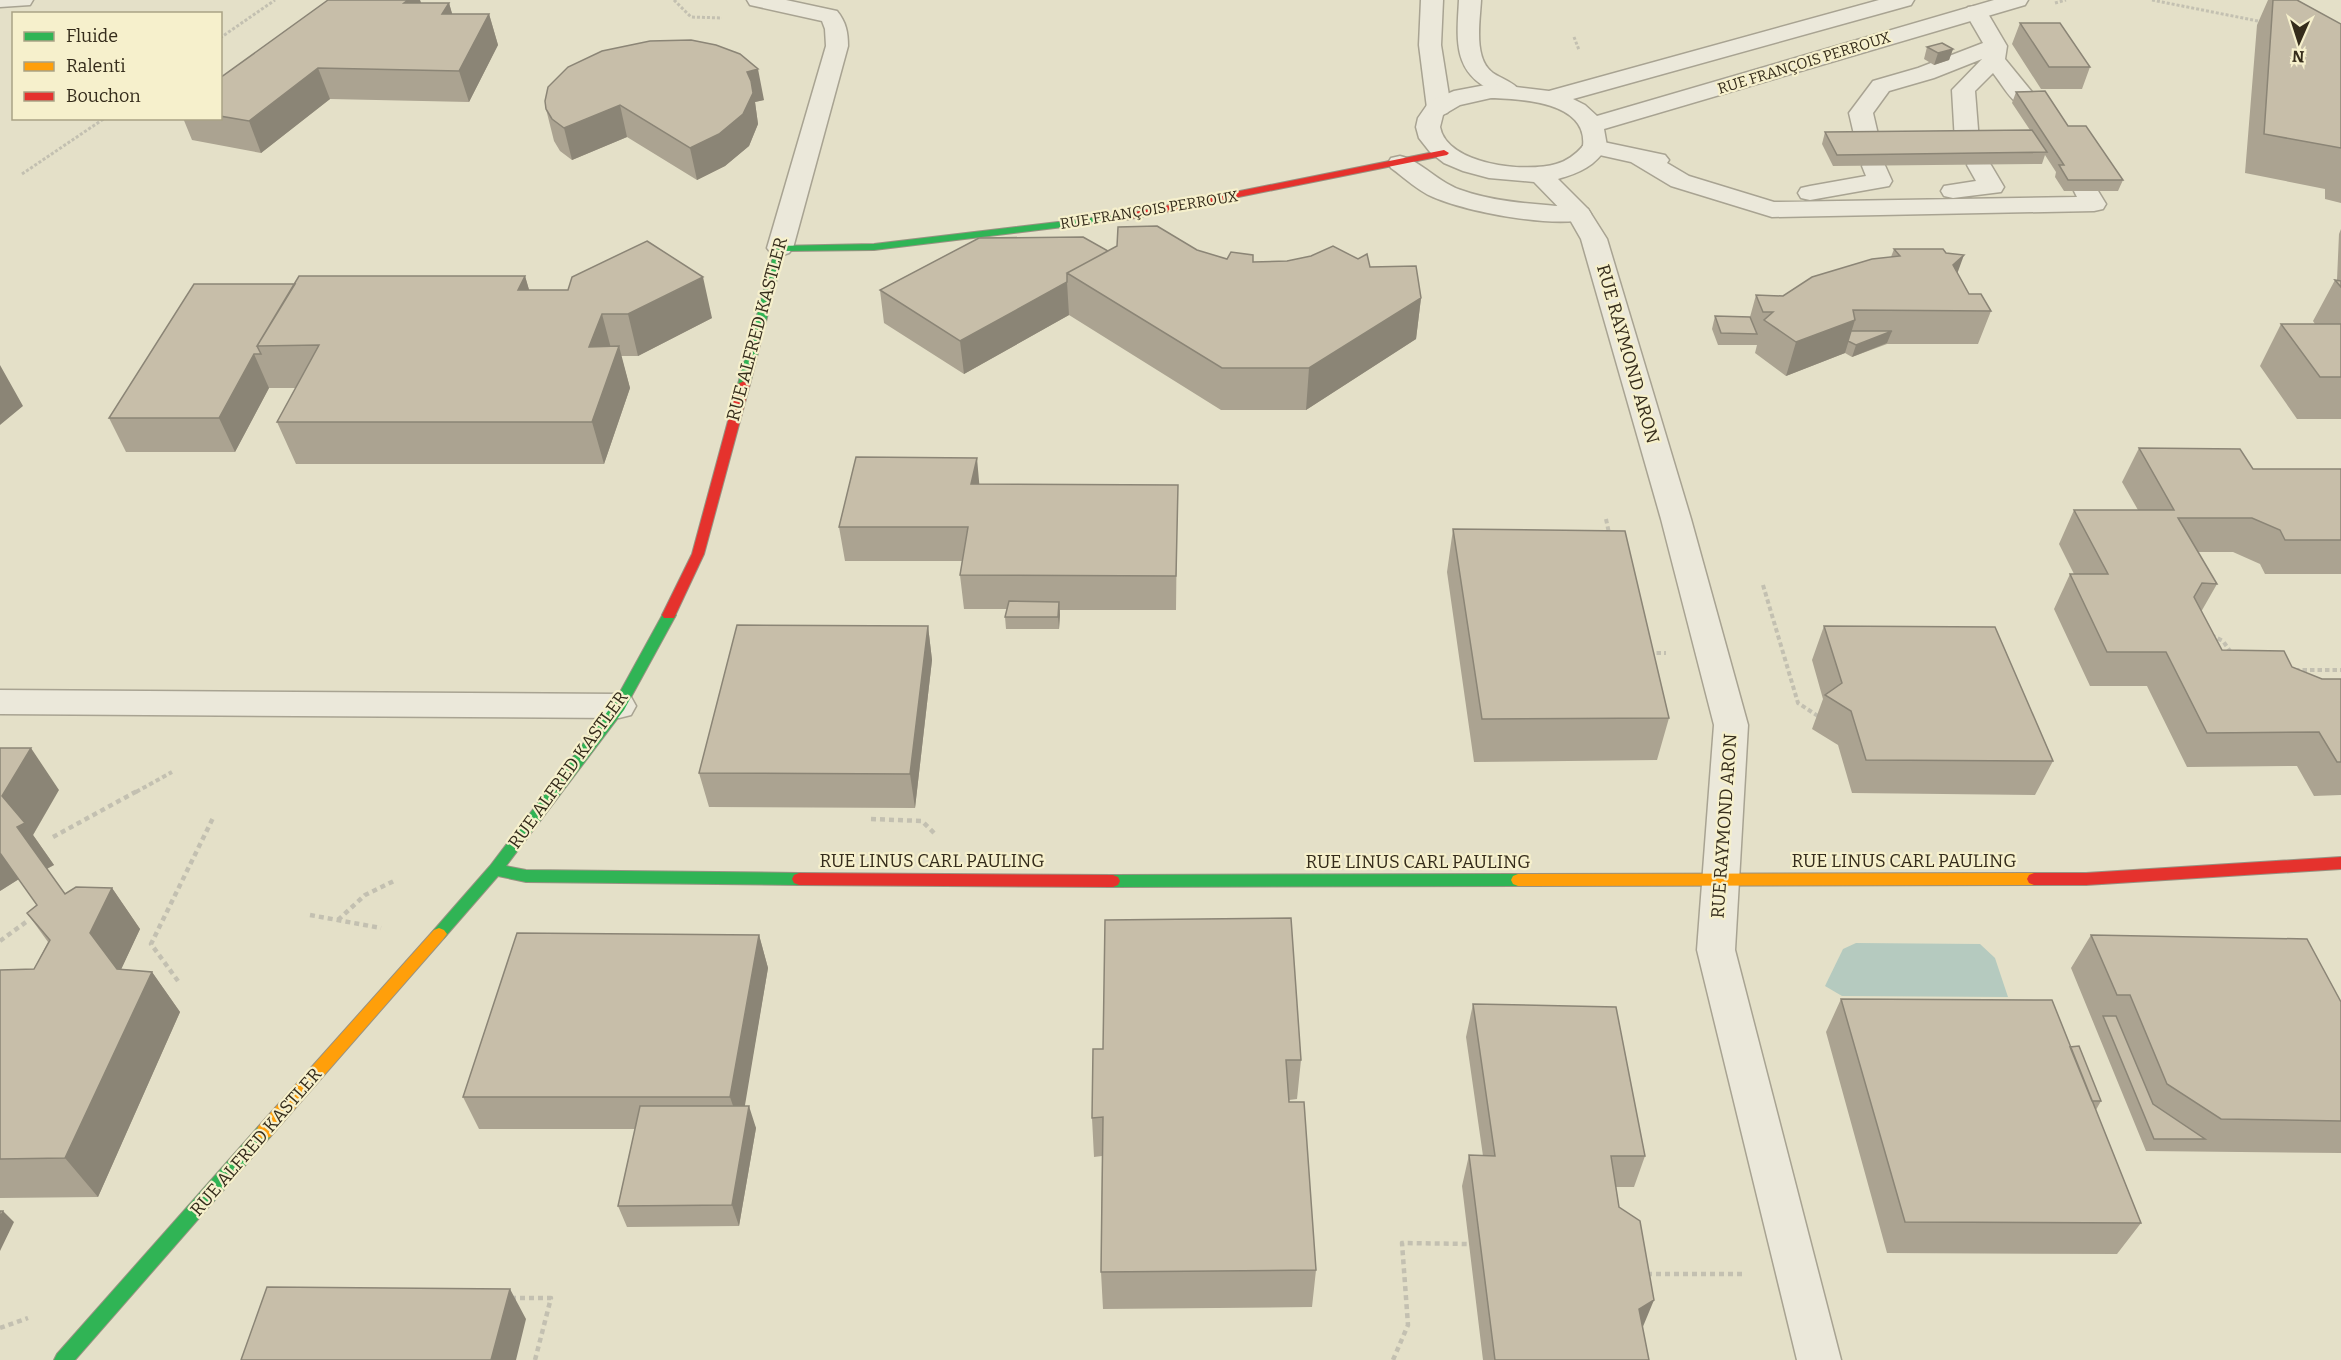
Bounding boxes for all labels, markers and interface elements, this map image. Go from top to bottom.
legend [12,12,222,120]
north arrow [2269,12,2329,72]
text: Fluide [66,25,118,47]
street label: RUE FRANÇOIS PERROUX [1715,28,1893,98]
text: N [2292,47,2305,66]
text: Ralenti [66,55,126,77]
text: Bouchon [66,85,141,107]
street label: RUE FRANÇOIS PERROUX [1059,187,1240,233]
street label: RUE ALFRED KASTLER [722,235,792,423]
street label: RUE RAYMOND ARON [1592,262,1664,446]
street label: RUE ALFRED KASTLER [503,687,633,853]
street label: RUE RAYMOND ARON [1707,733,1741,919]
street label: RUE LINUS CARL PAULING [819,850,1045,872]
street label: RUE LINUS CARL PAULING [1791,850,2017,872]
street label: RUE LINUS CARL PAULING [1305,851,1531,873]
street label: RUE ALFRED KASTLER [186,1063,326,1221]

